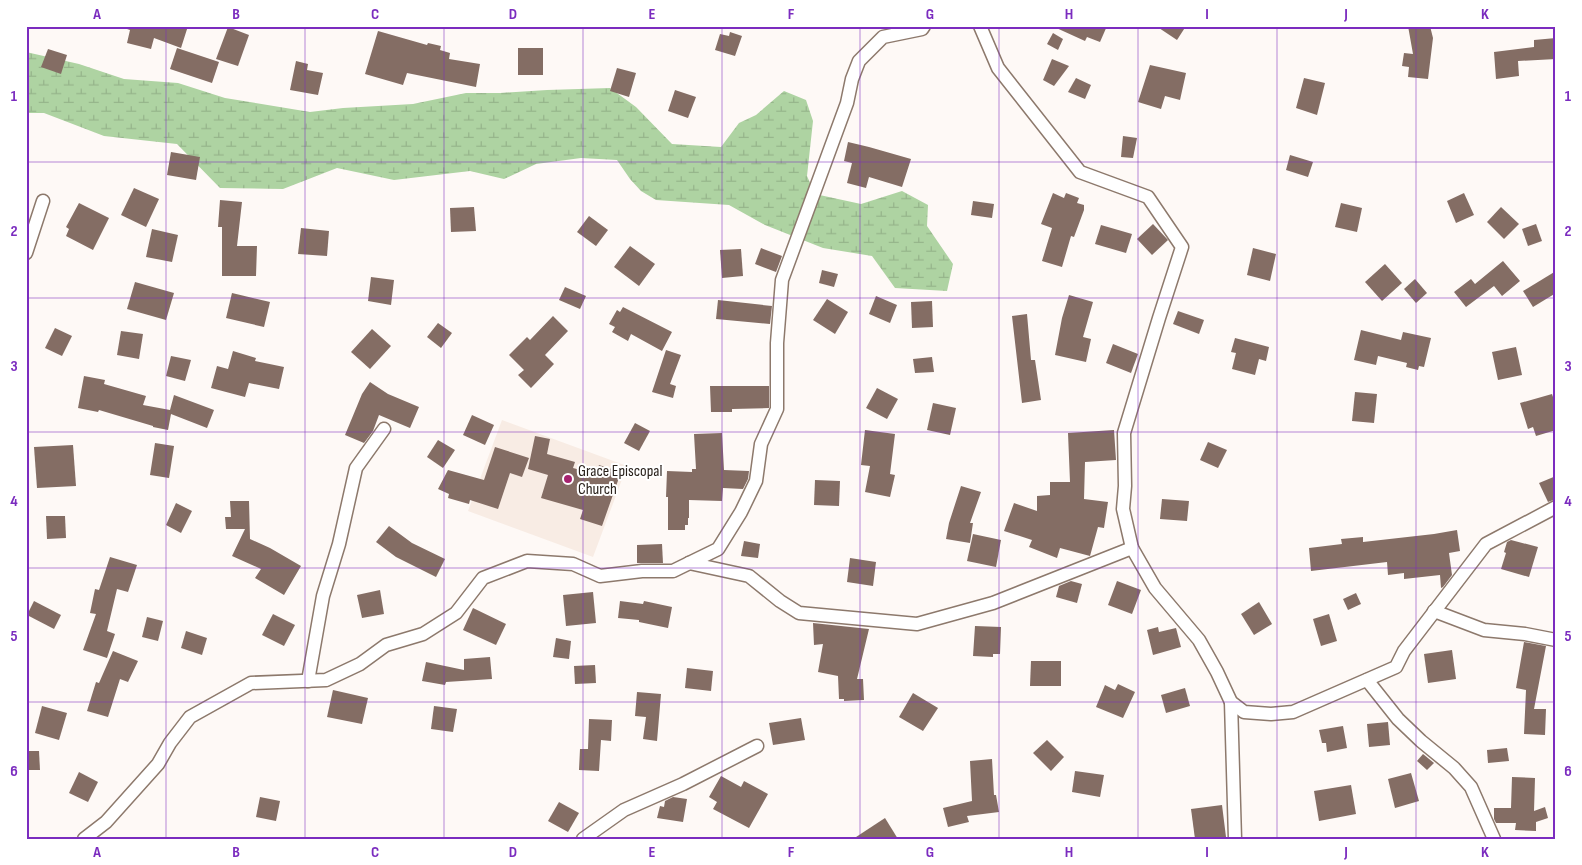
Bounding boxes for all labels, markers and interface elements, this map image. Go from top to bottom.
text: A [92,5,101,24]
text: B [232,5,240,24]
text: C [371,5,379,24]
text: D [509,5,517,24]
text: E [649,5,656,24]
text: F [788,5,795,24]
text: G [926,5,934,24]
text: H [1065,5,1073,24]
text: I [1205,5,1209,24]
text: J [1343,5,1348,24]
text: K [1481,5,1489,24]
text: 1 [11,87,18,106]
text: 1 [1565,87,1572,106]
text: 2 [10,222,18,241]
text: 2 [1564,222,1572,241]
text: 3 [10,357,18,376]
text: 3 [1564,357,1572,376]
place label: Grace Episcopal Church [578,462,663,499]
marker: Grace Episcopal Church [562,473,574,485]
text: 4 [10,492,18,511]
text: 4 [1564,492,1572,511]
text: 5 [10,627,18,646]
text: 5 [1564,627,1572,646]
text: 6 [10,762,18,781]
text: 6 [1564,762,1572,781]
text: A [92,843,101,862]
text: B [232,843,240,862]
text: C [371,843,379,862]
text: D [509,843,517,862]
text: E [649,843,656,862]
text: F [788,843,795,862]
text: G [926,843,934,862]
text: H [1065,843,1073,862]
text: I [1205,843,1209,862]
text: J [1343,843,1348,862]
text: K [1481,843,1489,862]

